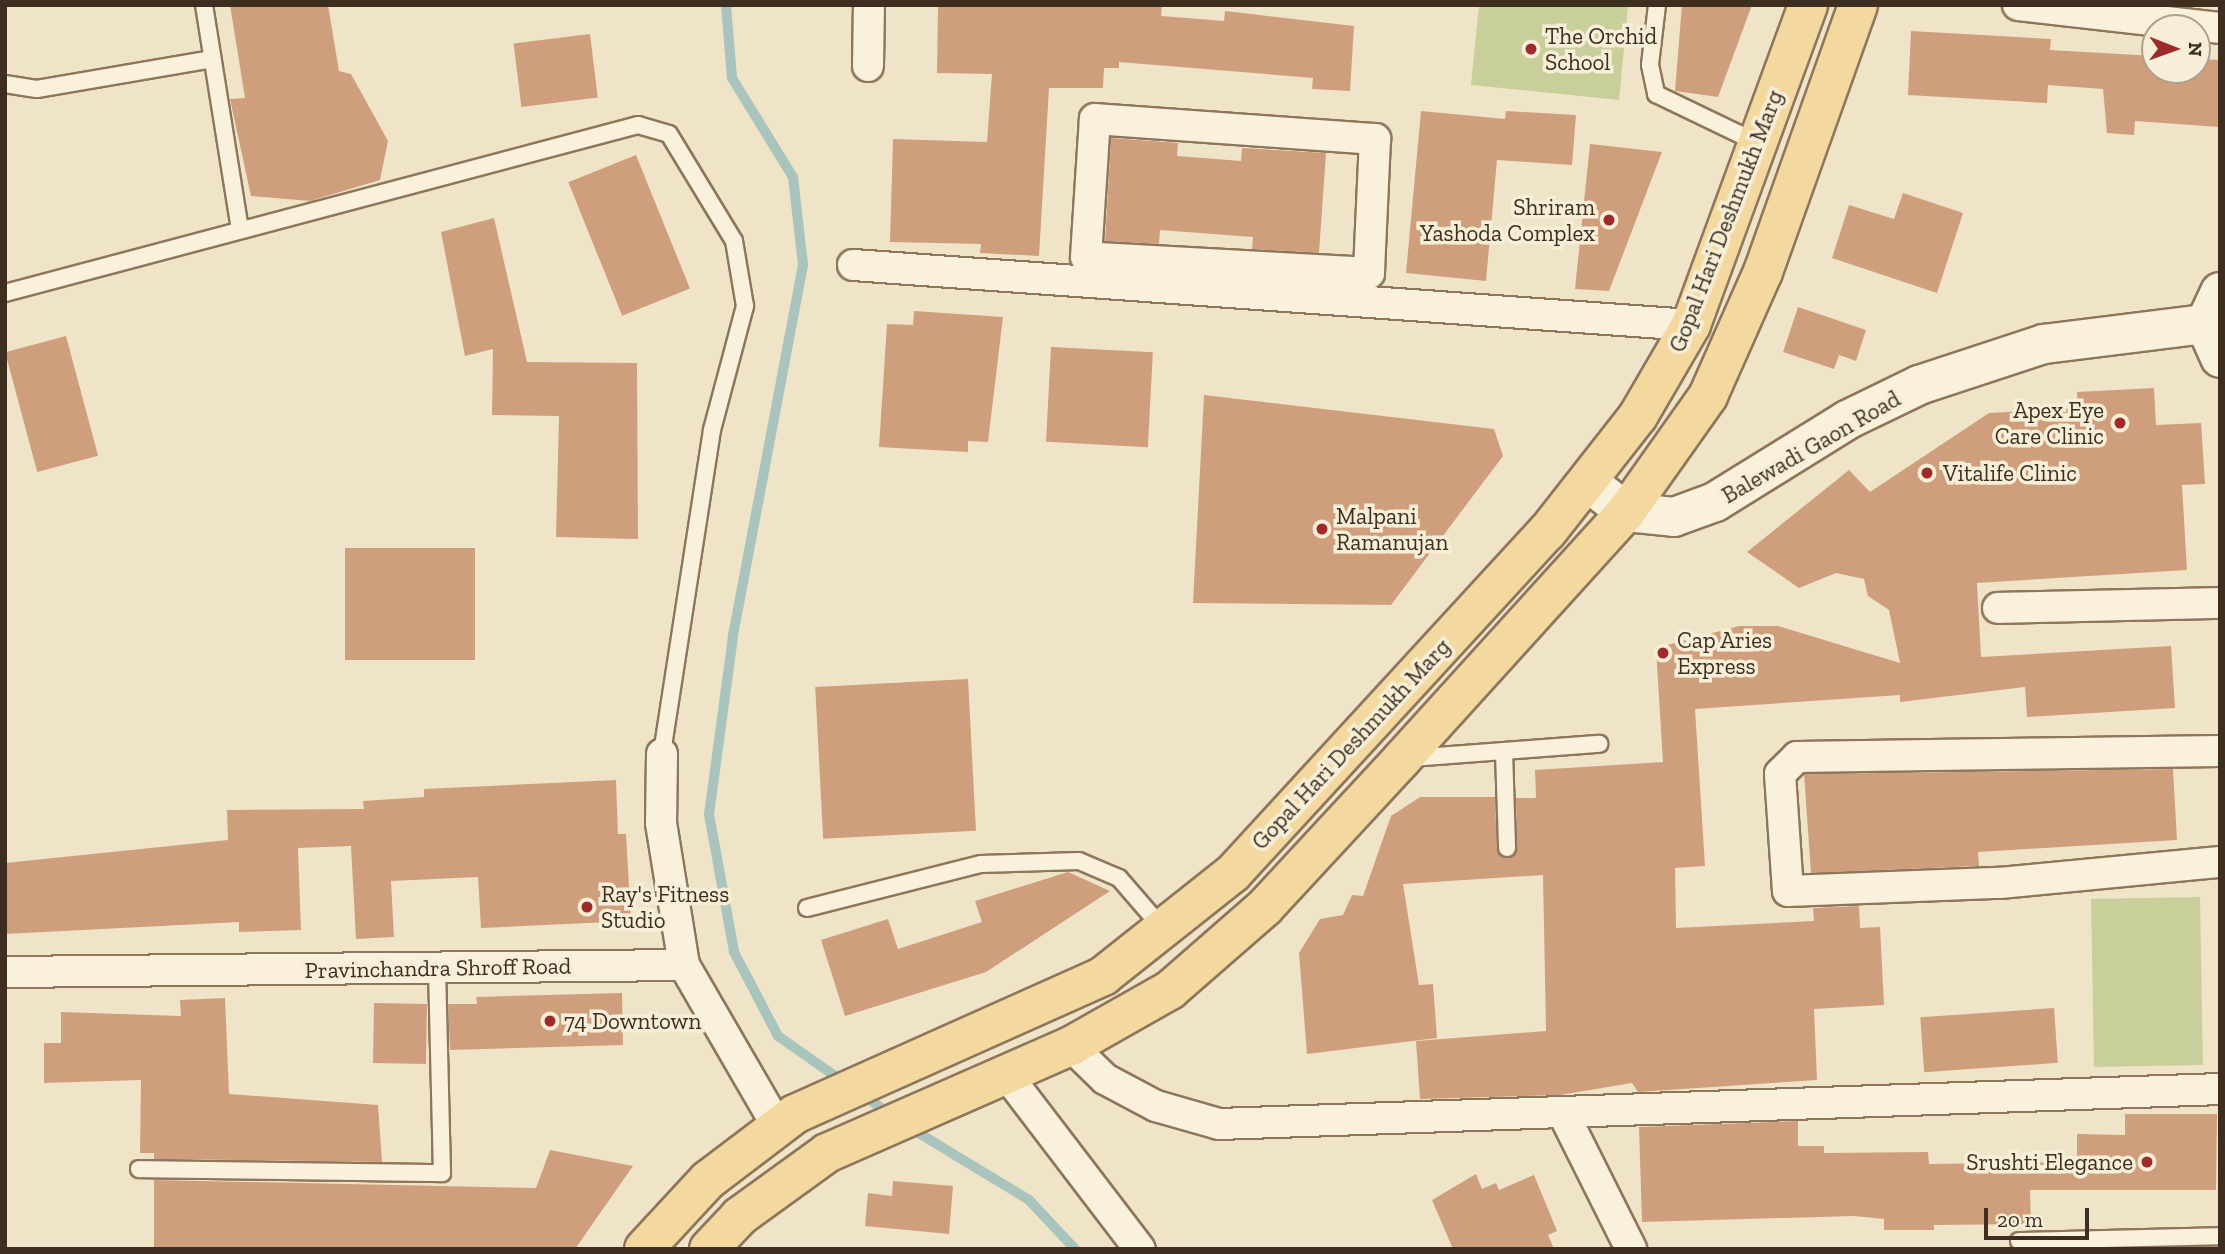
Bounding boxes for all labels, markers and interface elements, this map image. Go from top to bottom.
north arrow [2141,14,2211,84]
place label: The Orchid School [1545,22,1657,76]
marker: The Orchid School [1523,41,1539,57]
text: N [2184,42,2207,57]
street label: Gopal Hari Deshmukh Marg [1663,86,1789,356]
place label: Shriram Yashoda Complex [1420,193,1595,247]
marker: Shriram Yashoda Complex [1601,212,1617,228]
street label: Balewadi Gaon Road [1717,385,1905,509]
place label: Apex Eye Care Clinic [1995,396,2104,450]
marker: Apex Eye Care Clinic [2110,413,2130,433]
place label: Vitalife Clinic [1943,459,2077,487]
marker: Vitalife Clinic [1917,463,1937,483]
place label: Malpani Ramanujan [1336,502,1448,556]
marker: Malpani Ramanujan [1314,521,1330,537]
place label: Cap Aries Express [1677,626,1773,680]
street label: Gopal Hari Deshmukh Marg [1246,633,1456,855]
marker: Cap Aries Express [1655,645,1671,661]
place label: Ray's Fitness Studio [601,880,729,934]
marker: Ray's Fitness Studio [579,899,595,915]
street label: Pravinchandra Shroff Road [304,952,572,984]
place label: 74 Downtown [564,1007,701,1035]
marker: 74 Downtown [542,1013,558,1029]
place label: Srushti Elegance [1966,1148,2133,1176]
marker: Srushti Elegance [2139,1154,2155,1170]
scale bar [1987,1194,2092,1238]
text: 20 m [1997,1207,2043,1232]

